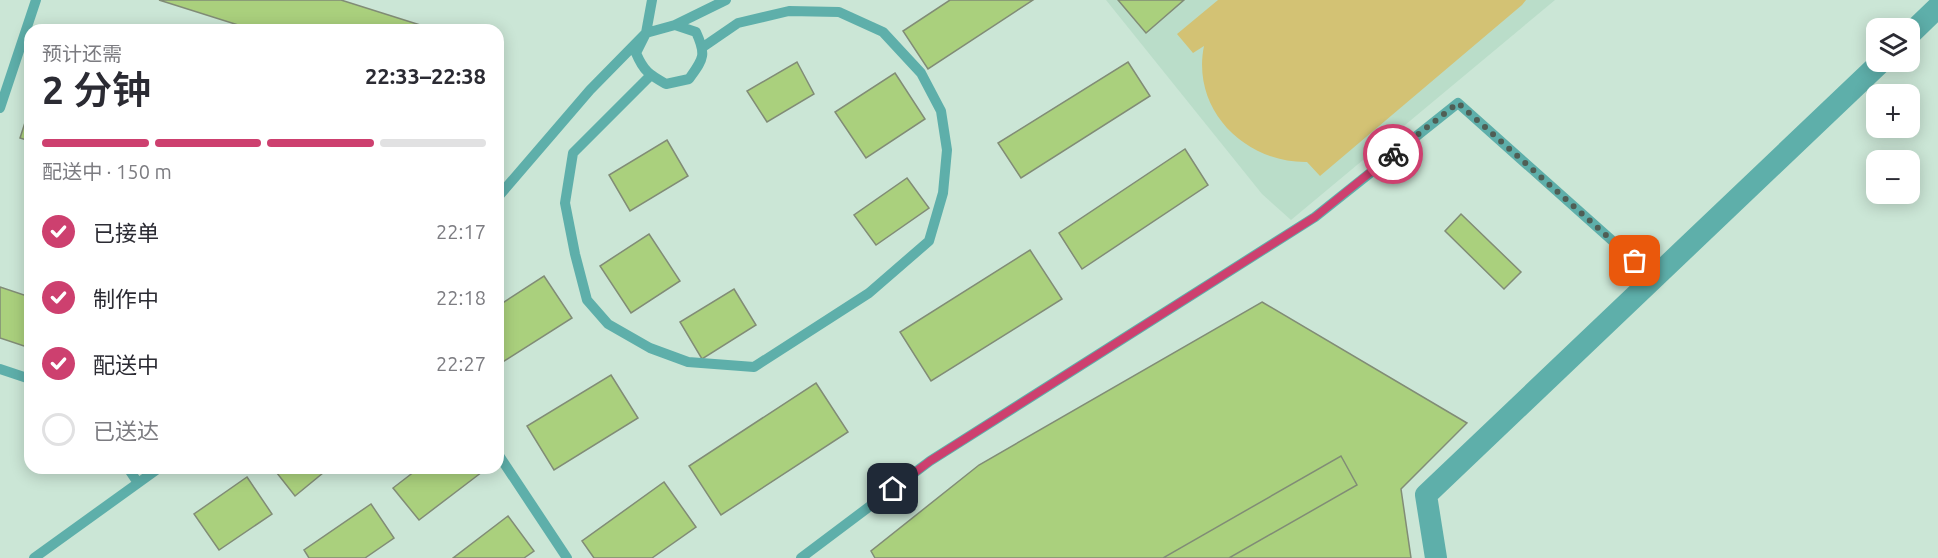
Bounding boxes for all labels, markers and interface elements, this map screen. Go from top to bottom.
map controls [1866,18,1920,204]
button: layers [1866,18,1920,72]
text: 预计还需 [42,42,122,65]
text: 22:33–22:38 [365,63,486,88]
text: 2 分钟 [42,68,151,111]
button: + [1866,84,1920,138]
courier [1363,124,1423,184]
icon: bike [1377,138,1410,171]
button: − [1866,150,1920,204]
text: 配送中 · 150 m [42,160,172,183]
icon: check [42,215,75,248]
text: 已接单 [93,220,159,245]
text: 22:17 [436,220,486,243]
pin [1609,235,1660,286]
icon: bag [1618,244,1651,277]
icon: check [42,281,75,314]
text: 制作中 [93,286,159,311]
text: 22:18 [436,286,486,309]
icon: check [42,347,75,380]
text: 配送中 [93,352,159,377]
text: 22:27 [436,352,486,375]
text: 已送达 [93,418,159,443]
pin [867,463,918,514]
icon: home [876,472,909,505]

